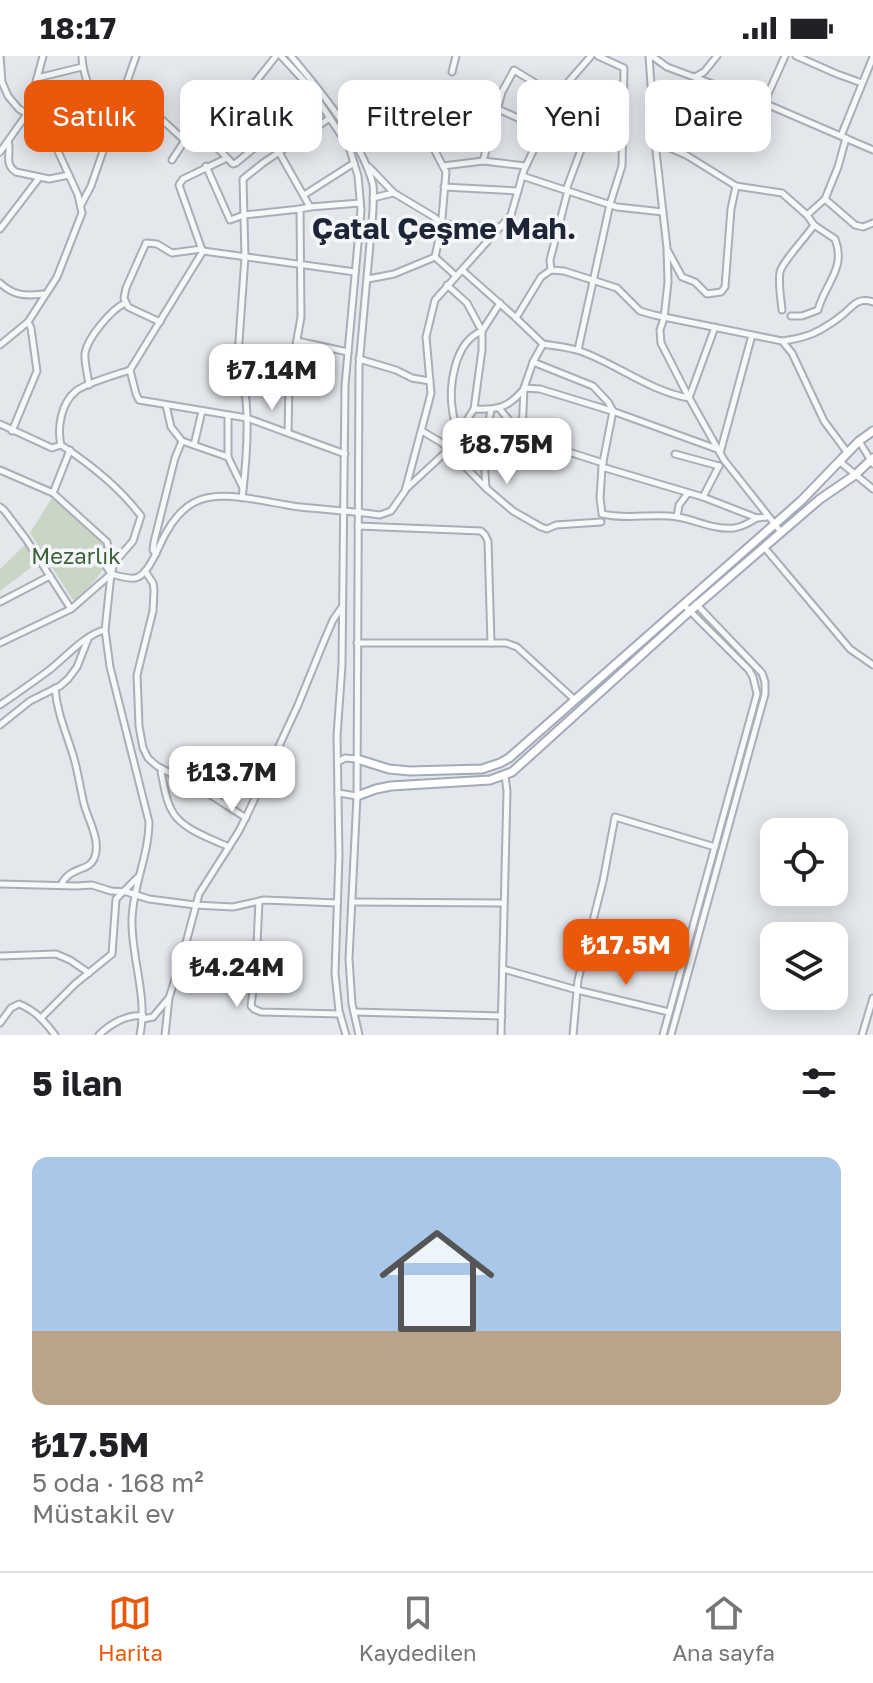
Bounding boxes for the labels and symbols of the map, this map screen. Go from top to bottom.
district label: Çatal Çeşme Mah. [312,210,576,246]
pin: ₺7.14M [207,344,337,412]
pin: ₺8.75M [442,418,572,486]
park label: Mezarlık [31,542,121,569]
pin: ₺13.7M [167,746,297,814]
pin: ₺17.5M [561,919,691,987]
pin: ₺4.24M [172,941,302,1009]

